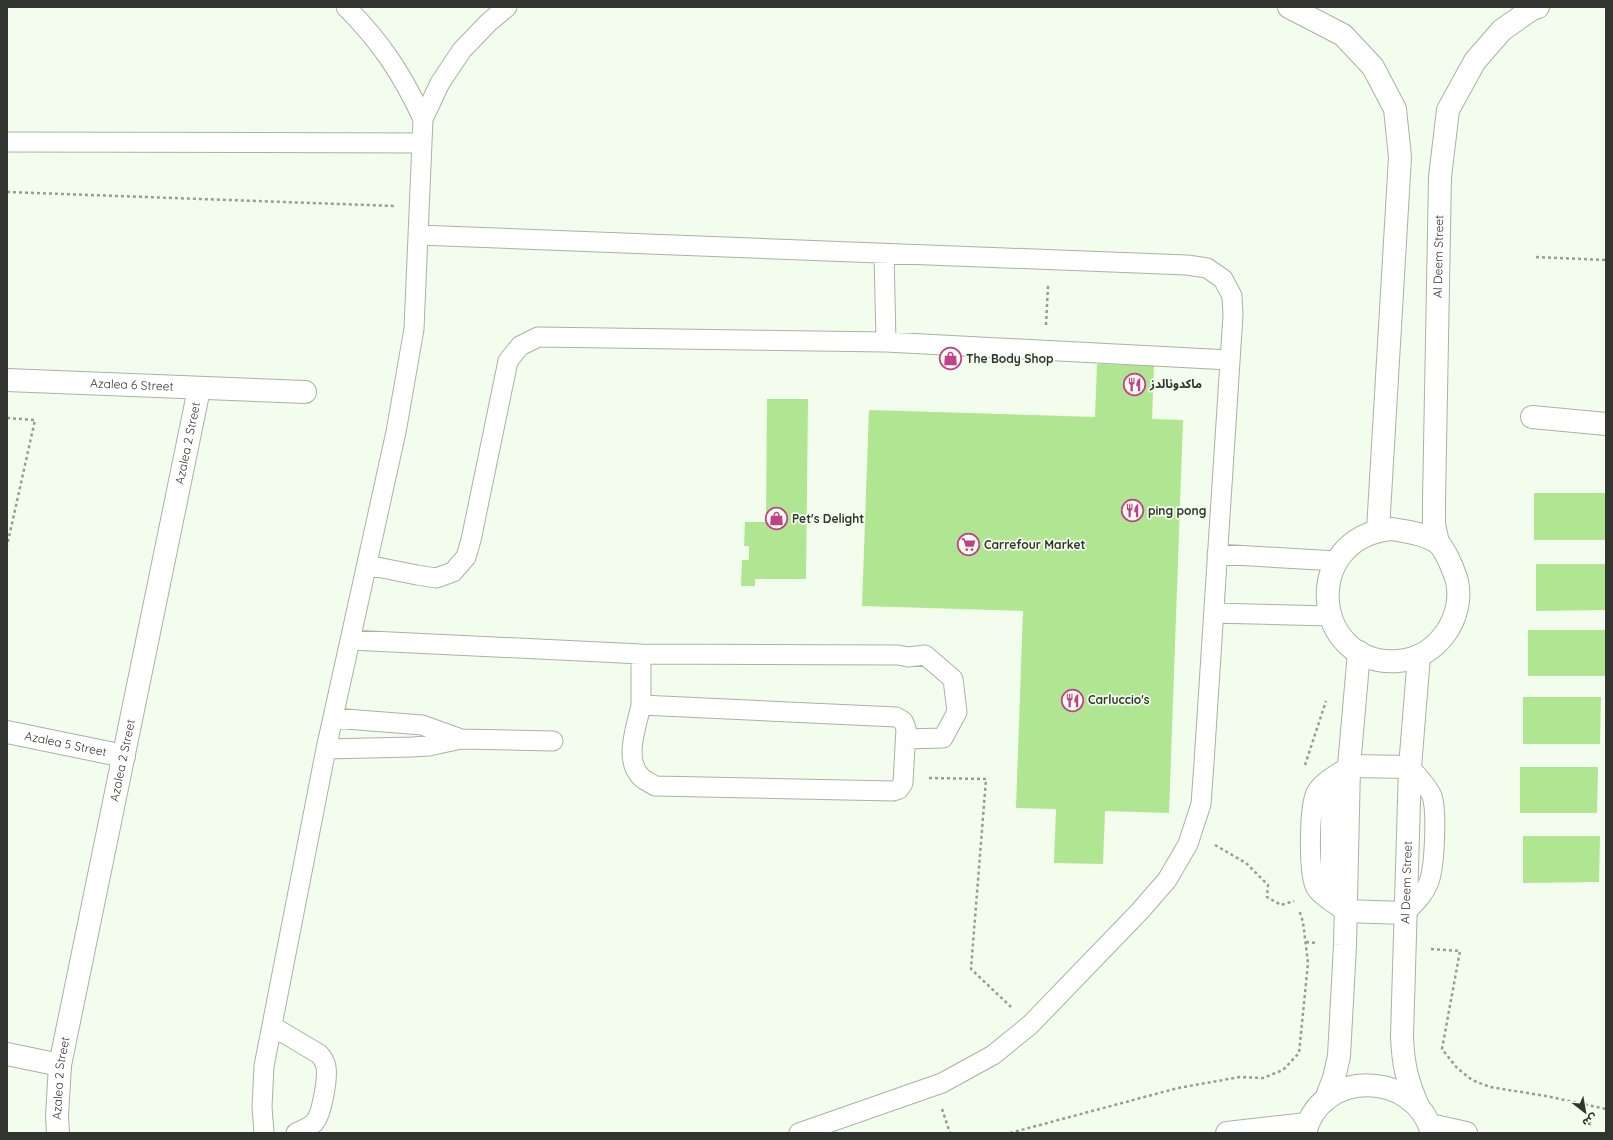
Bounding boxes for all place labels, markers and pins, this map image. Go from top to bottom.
shop icon: The Body Shop [937,346,963,372]
place label: The Body Shop [966,351,1054,366]
restaurant icon: ماكدونالدز [1121,371,1147,397]
place label: ماكدونالدز [1149,376,1202,391]
restaurant icon: ping pong [1120,498,1146,524]
place label: ping pong [1148,503,1206,518]
shop icon: Pet's Delight [763,506,789,532]
place label: Pet's Delight [792,511,864,526]
supermarket icon: Carrefour Market [955,532,981,558]
place label: Carrefour Market [984,537,1085,552]
restaurant icon: Carluccio's [1060,687,1086,713]
place label: Carluccio's [1088,692,1150,707]

